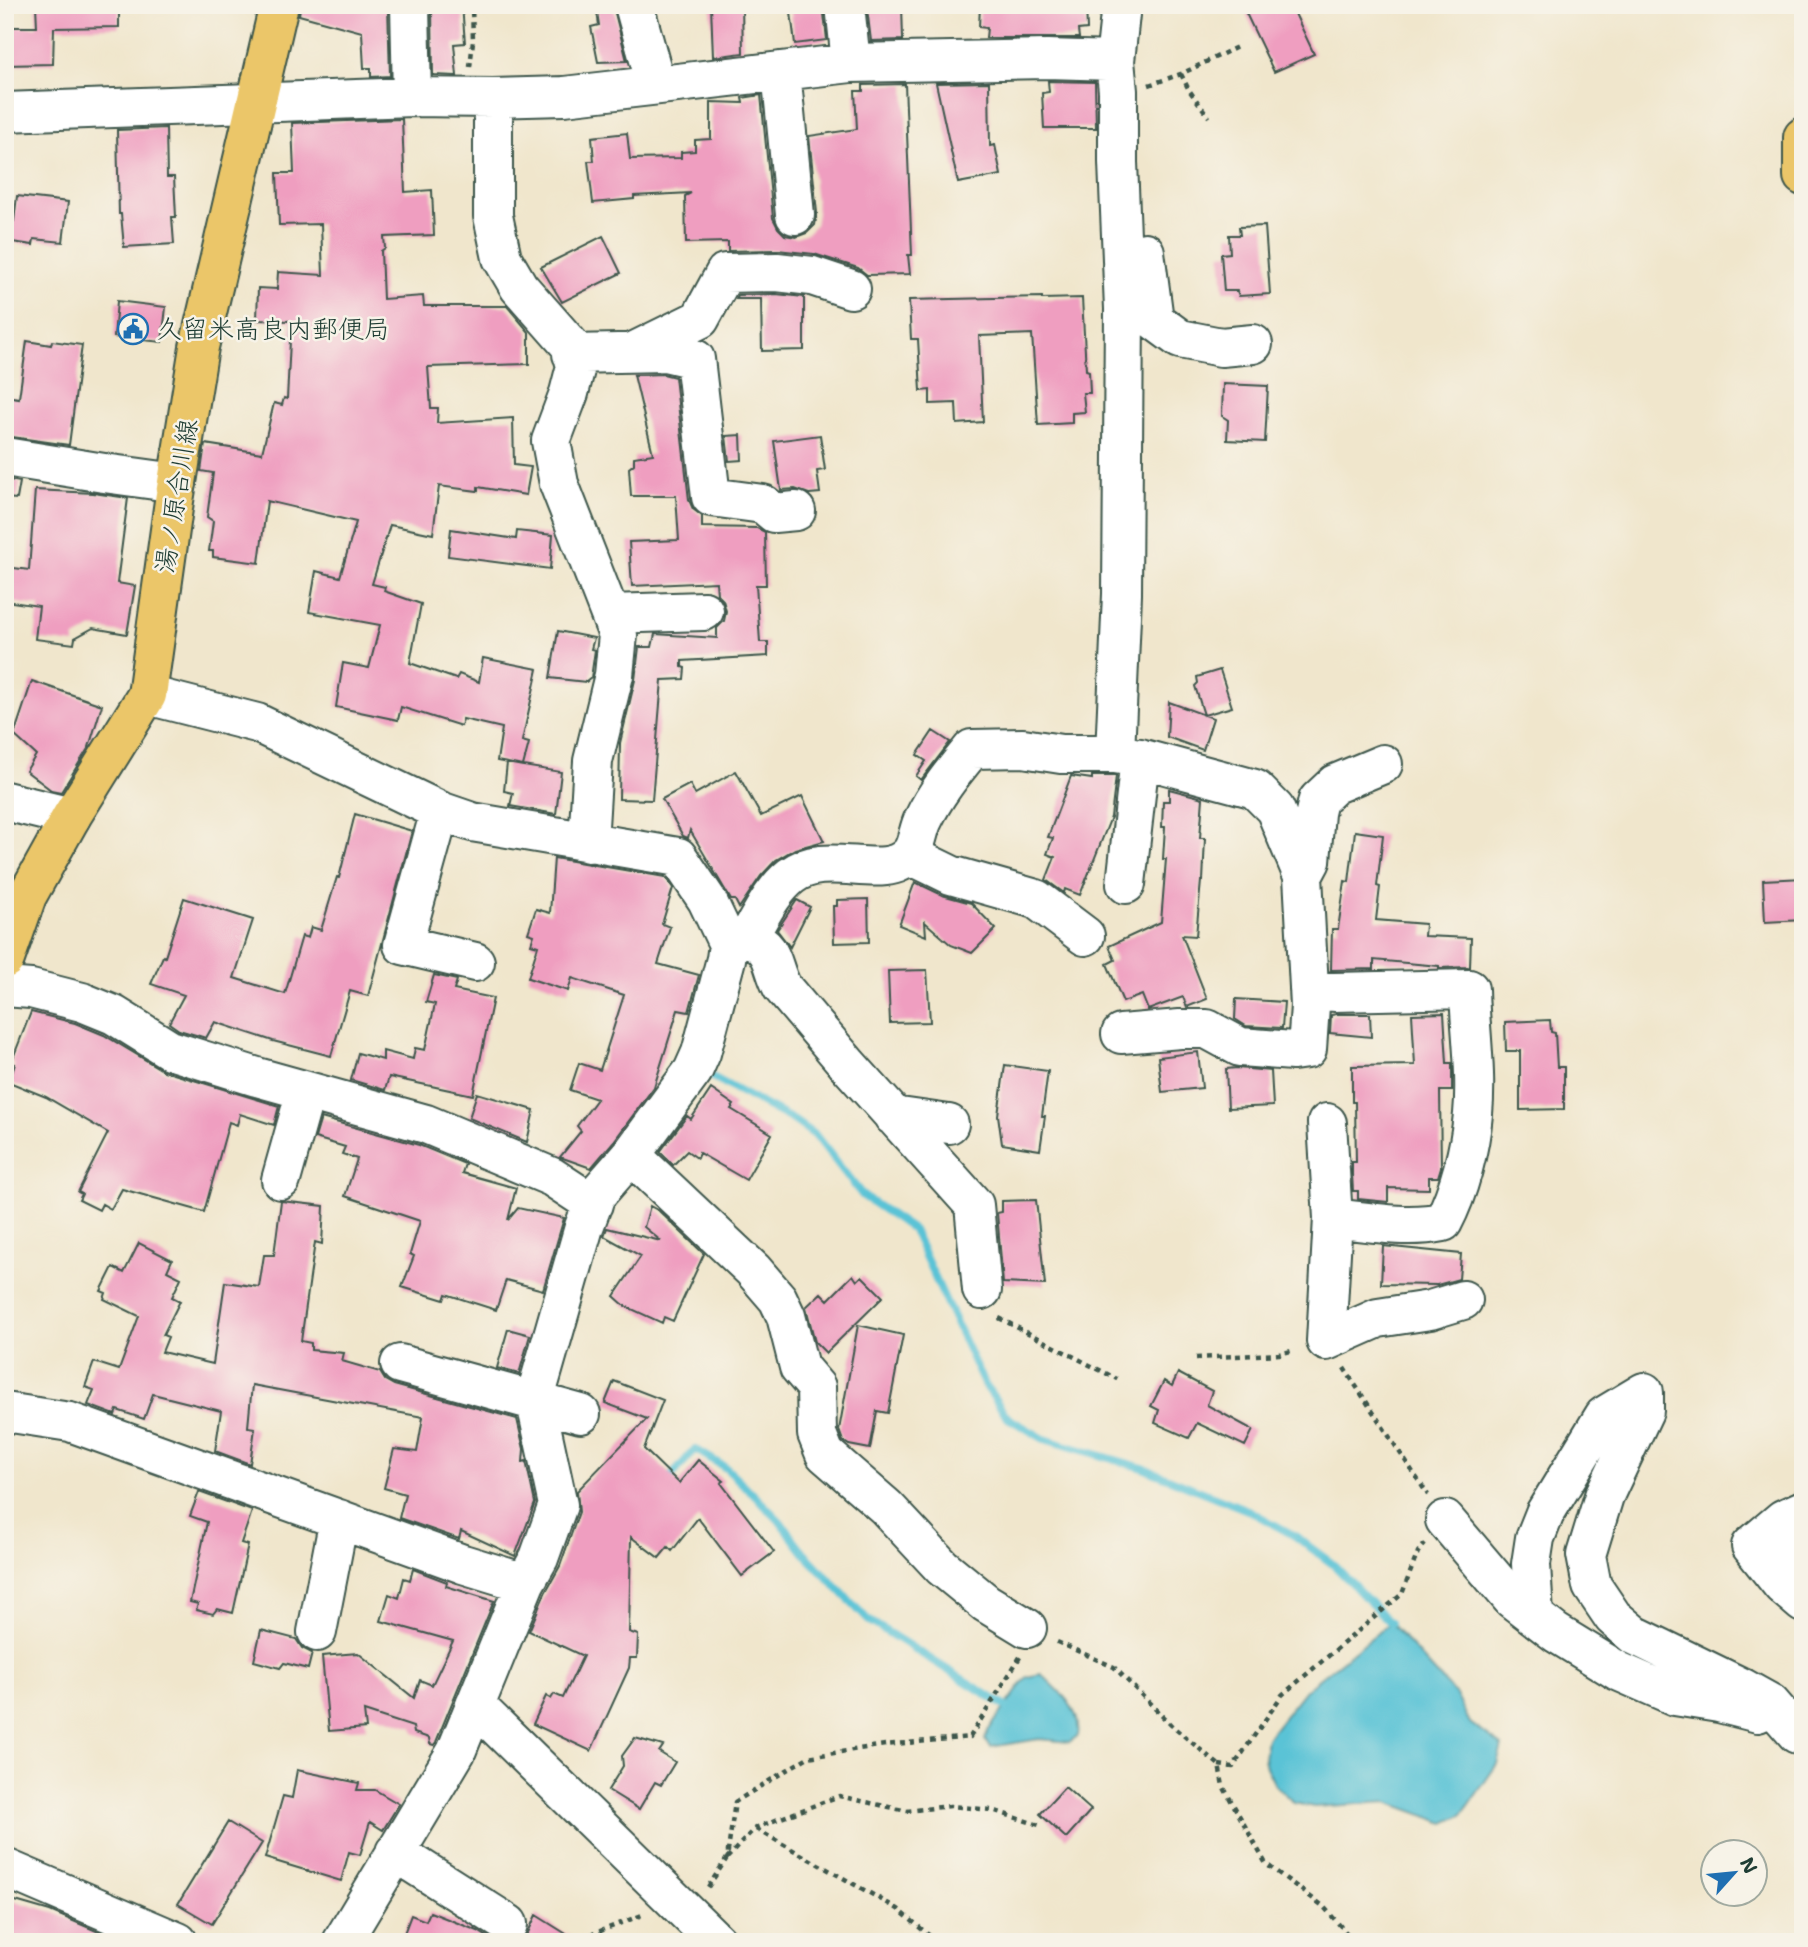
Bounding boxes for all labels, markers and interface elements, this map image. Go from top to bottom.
place label: 久留米高良内郵便局 [156,311,390,346]
public building icon: 久留米高良内郵便局 [116,312,150,346]
street label: 湯ノ原合川線 [146,416,205,576]
north arrow [1700,1839,1770,1909]
text: N [1734,1853,1763,1878]

